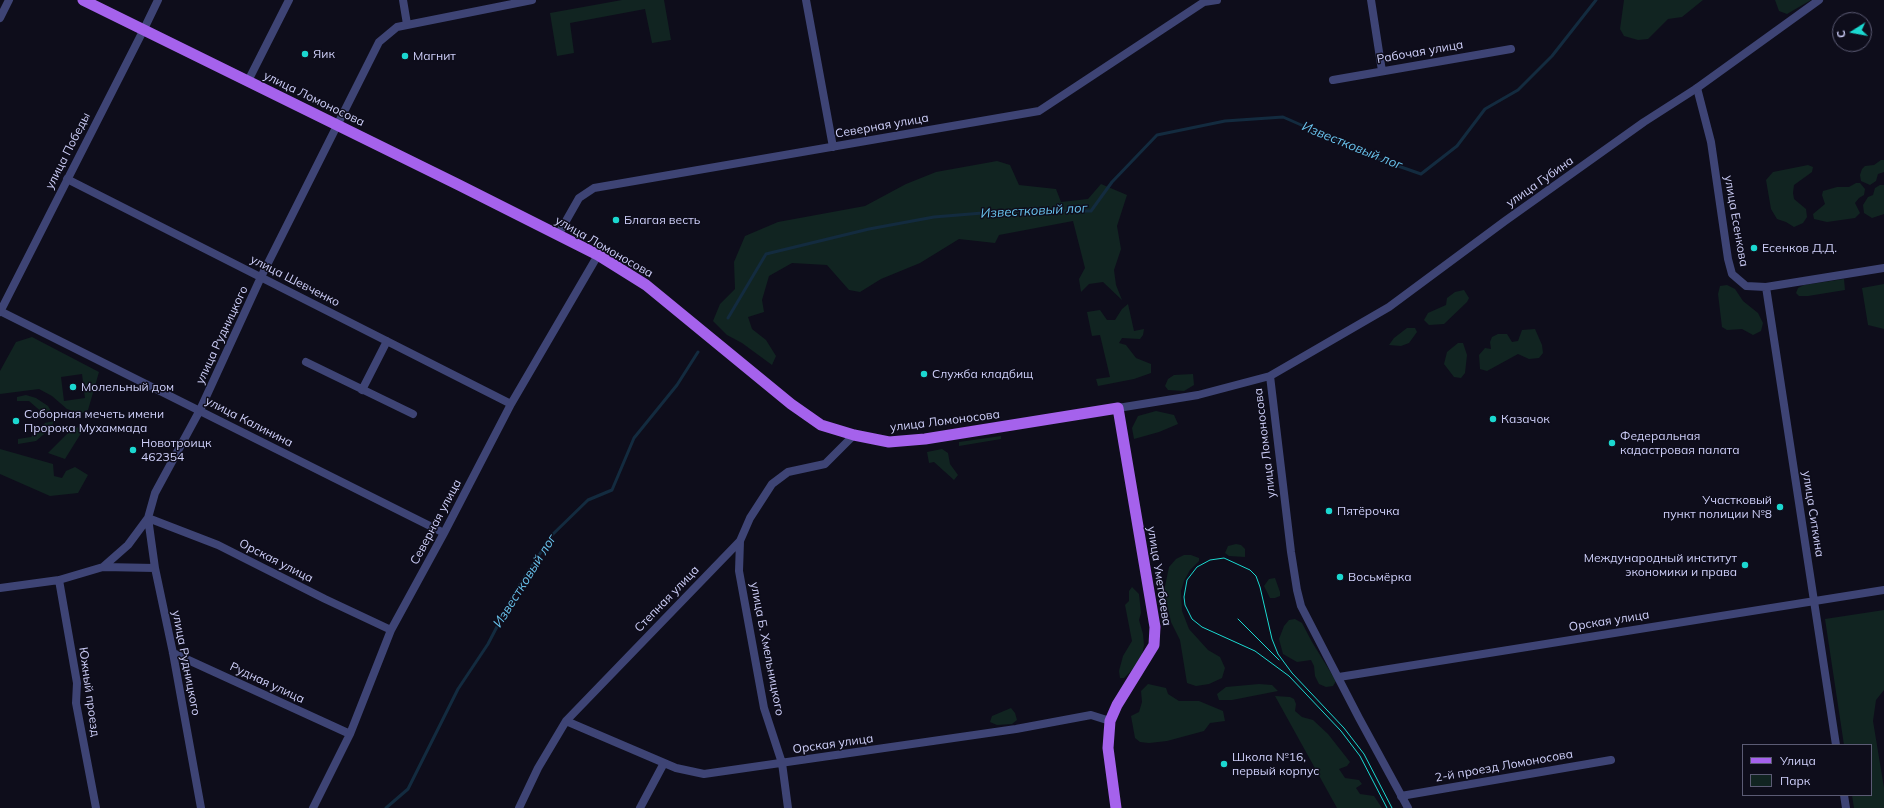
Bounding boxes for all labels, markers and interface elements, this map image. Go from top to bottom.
north arrow [1832,12,1872,52]
text: С [1834,29,1849,39]
street label: Рабочая улица [1376,37,1464,67]
place label: Яик [313,47,335,61]
marker: Яик [300,49,310,59]
place label: Магнит [413,49,456,63]
marker: Магнит [400,51,410,61]
street label: улица Ломоносова [261,68,367,130]
street label: улица Победы [42,110,94,192]
street label: Северная улица [834,111,930,141]
water label: Известковый лог [1300,119,1404,173]
street label: улица Губина [1504,154,1576,210]
street label: улица Есенкова [1721,174,1751,268]
water label: Известковый лог [980,200,1088,222]
street label: улица Ломоносова [553,213,655,281]
place label: Благая весть [624,213,700,227]
marker: Благая весть [611,215,621,225]
place label: Есенков Д.Д. [1762,241,1837,255]
marker: Есенков Д.Д. [1749,243,1759,253]
street label: улица Шевченко [248,252,342,310]
street label: улица Рудницкого [193,283,251,387]
place label: Служба кладбищ [932,367,1033,381]
marker: Служба кладбищ [919,369,929,379]
place label: Молельный дом [81,380,174,394]
marker: Молельный дом [68,382,78,392]
street label: улица Ломоносова [1251,387,1279,499]
street label: улица Калинина [203,394,295,450]
place label: Соборная мечеть имени Пророка Мухаммада [24,407,164,435]
street label: улица Ломоносова [889,407,1001,435]
place label: Казачок [1501,412,1550,426]
marker: Казачок [1488,414,1498,424]
marker: Соборная мечеть имени Пророка Мухаммада [11,416,21,426]
place label: Федеральная кадастровая палата [1620,429,1740,457]
place label: Новотроицк 462354 [141,436,212,464]
marker: Федеральная кадастровая палата [1607,438,1617,448]
marker: Новотроицк 462354 [128,445,138,455]
street label: улица Ситкина [1799,470,1827,558]
street label: Северная улица [407,477,465,567]
place label: Участковый пункт полиции №8 [1663,493,1772,521]
marker: Участковый пункт полиции №8 [1775,502,1785,512]
place label: Пятёрочка [1337,504,1400,518]
marker: Пятёрочка [1324,506,1334,516]
street label: улица Уметбаева [1144,525,1174,627]
water label: Известковый лог [490,532,560,630]
street label: Орская улица [237,536,315,586]
place label: Международный институт экономики и права [1584,551,1737,579]
marker: Международный институт экономики и права [1740,560,1750,570]
street label: Степная улица [632,563,702,635]
place label: Восьмёрка [1348,570,1412,584]
marker: Восьмёрка [1335,572,1345,582]
street label: улица Б. Хмельницкого [747,581,787,717]
street label: Орская улица [1568,608,1650,634]
street label: улица Рудницкого [169,609,203,717]
street label: Южный проезд [76,646,102,738]
street label: Рудная улица [227,659,307,707]
street label: Орская улица [792,731,874,757]
legend [1742,744,1872,796]
street label: 2-й проезд Ломоносова [1434,747,1574,785]
place label: Школа №16, первый корпус [1232,750,1319,778]
text: Улица [1780,753,1816,768]
marker: Школа №16, первый корпус [1219,759,1229,769]
text: Парк [1780,773,1810,788]

